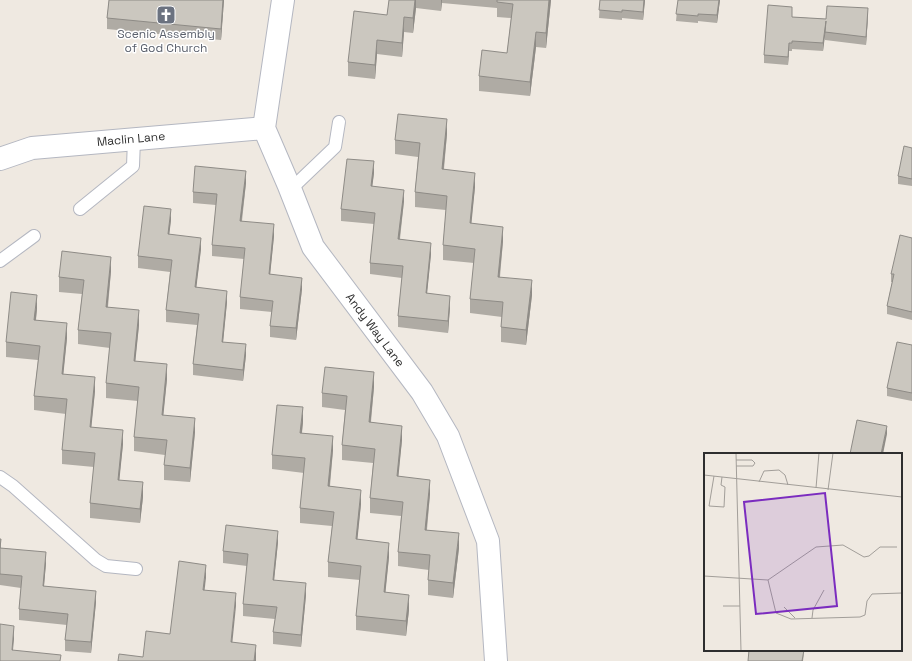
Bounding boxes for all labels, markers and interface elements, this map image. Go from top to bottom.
church icon: Scenic Assembly of God Church [155,4,177,26]
place label: Scenic Assembly of God Church [117,26,215,56]
street label: Maclin Lane [96,128,166,150]
street label: Andy Way Lane [342,290,408,370]
inset map [704,453,902,651]

